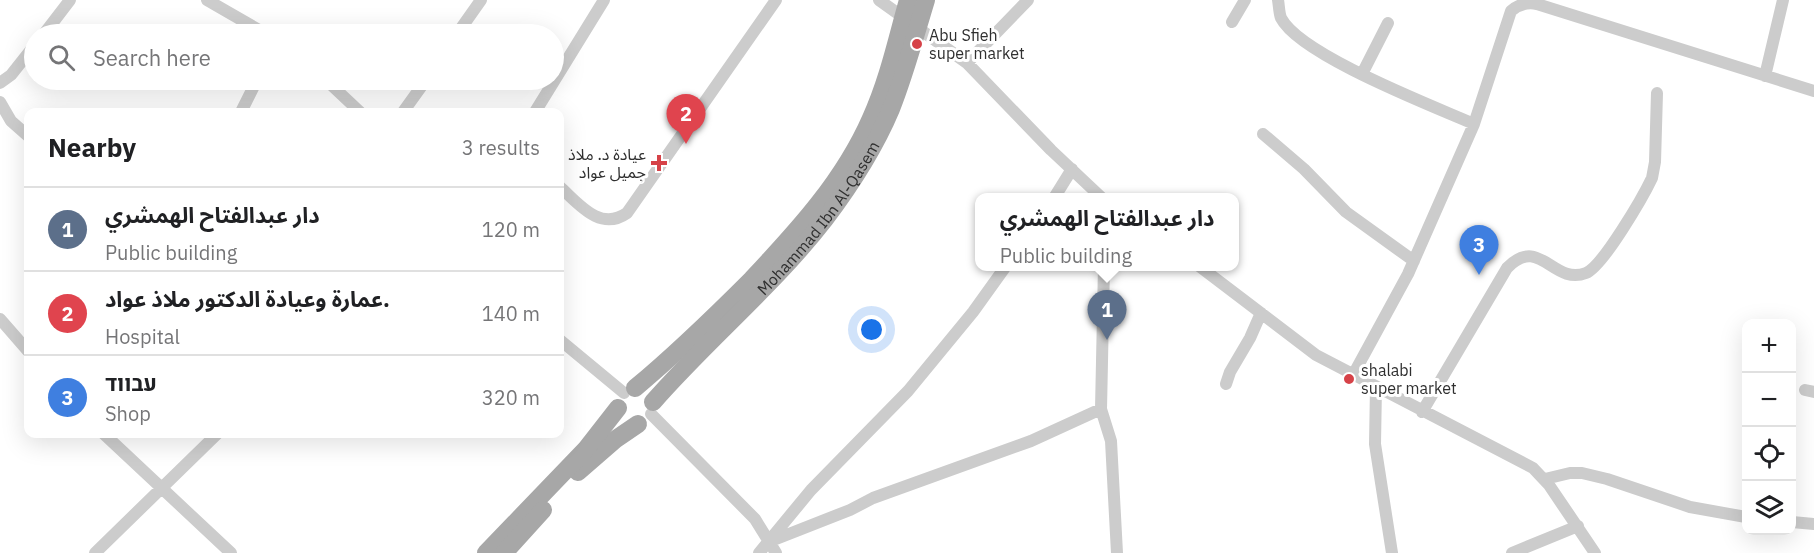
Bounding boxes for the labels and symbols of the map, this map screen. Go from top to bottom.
place label: Abu Sfieh super market [929,25,1025,63]
marker: Abu Sfieh super market [910,37,924,51]
pin: 2 [666,94,706,144]
street label: Mohammad Ibn Al-Qasem [753,138,884,299]
place label: عيادة د. ملاذ جميل عواد [568,144,646,182]
marker: عيادة د. ملاذ جميل عواد [650,154,668,172]
pin: 3 [1460,226,1498,275]
pin: 1 [1088,290,1126,340]
your location [857,315,886,344]
place label: shalabi super market [1361,360,1457,398]
marker: shalabi super market [1342,372,1356,386]

